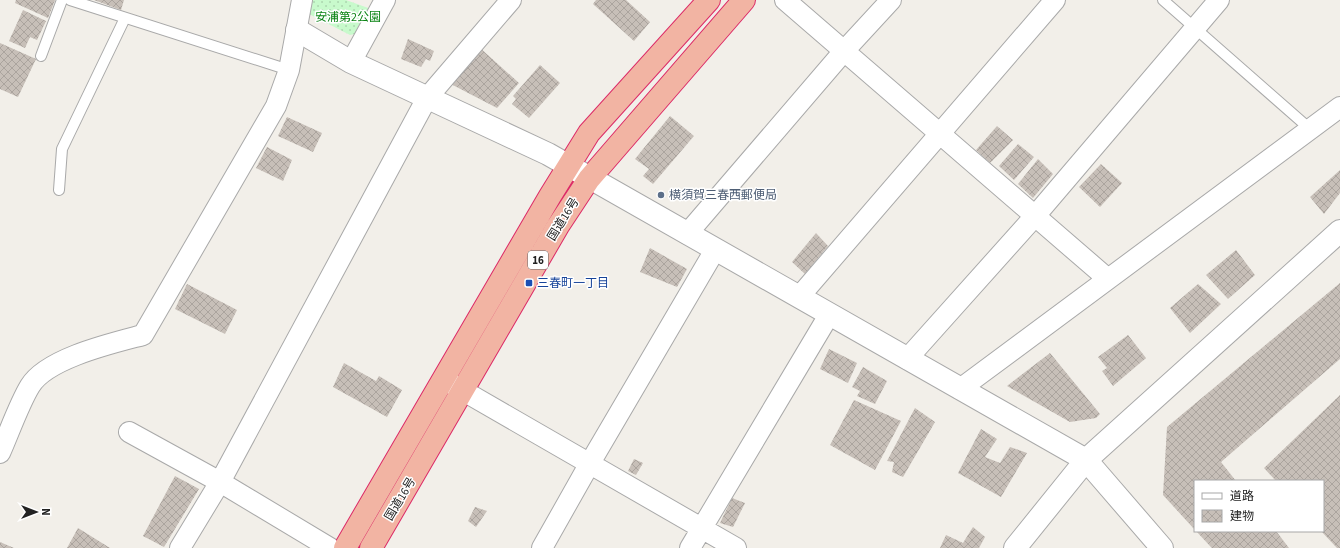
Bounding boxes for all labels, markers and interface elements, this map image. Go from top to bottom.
park label: 安浦第2公園 [315,9,381,26]
place label: 横須賀三春西郵便局 [669,187,777,204]
marker: 横須賀三春西郵便局 [656,190,666,200]
street label: 国道16号 [544,194,583,244]
road number: 16 [528,251,548,269]
place label: 三春町一丁目 [537,275,609,292]
marker: 三春町一丁目 [524,278,534,288]
street label: 国道16号 [381,474,420,524]
legend [1194,480,1324,532]
text: 道路 [1230,488,1254,505]
north arrow [16,492,56,532]
text: N [38,508,53,516]
text: 建物 [1230,508,1254,525]

